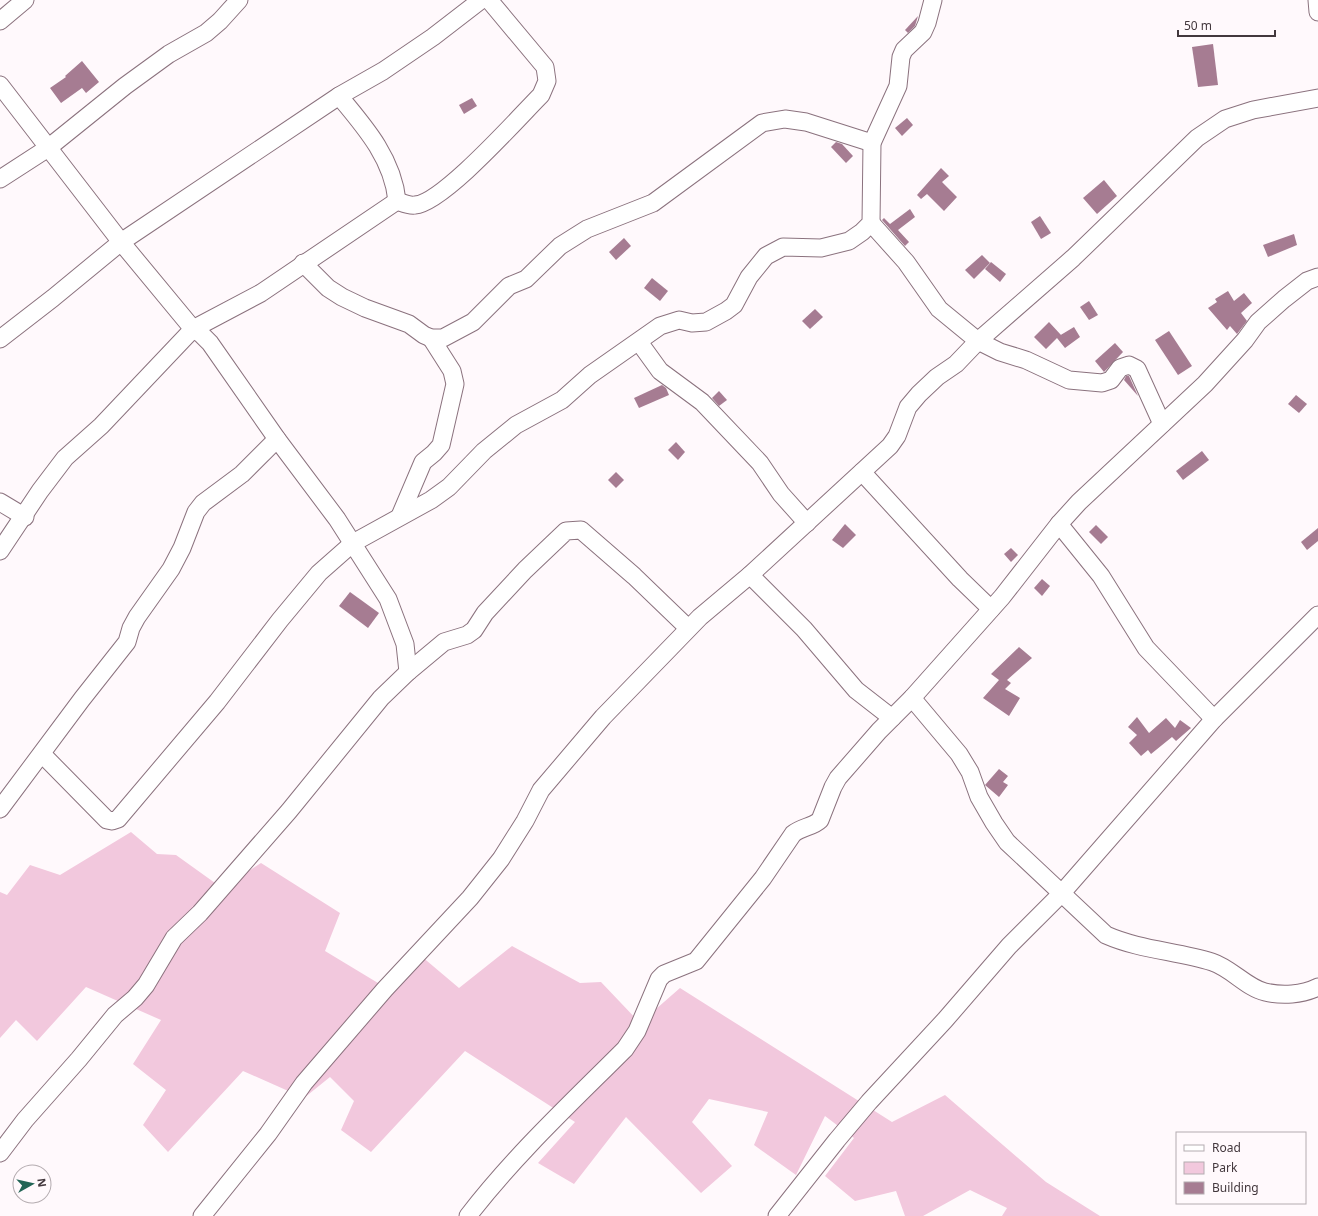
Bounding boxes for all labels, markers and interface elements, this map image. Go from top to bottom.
scale bar [1178,12,1275,38]
text: 50 m [1184,17,1212,34]
legend [1176,1132,1306,1204]
text: Road [1212,1139,1241,1156]
text: Park [1212,1159,1238,1176]
north arrow [12,1164,52,1204]
text: N [34,1177,50,1188]
text: Building [1212,1179,1259,1196]

